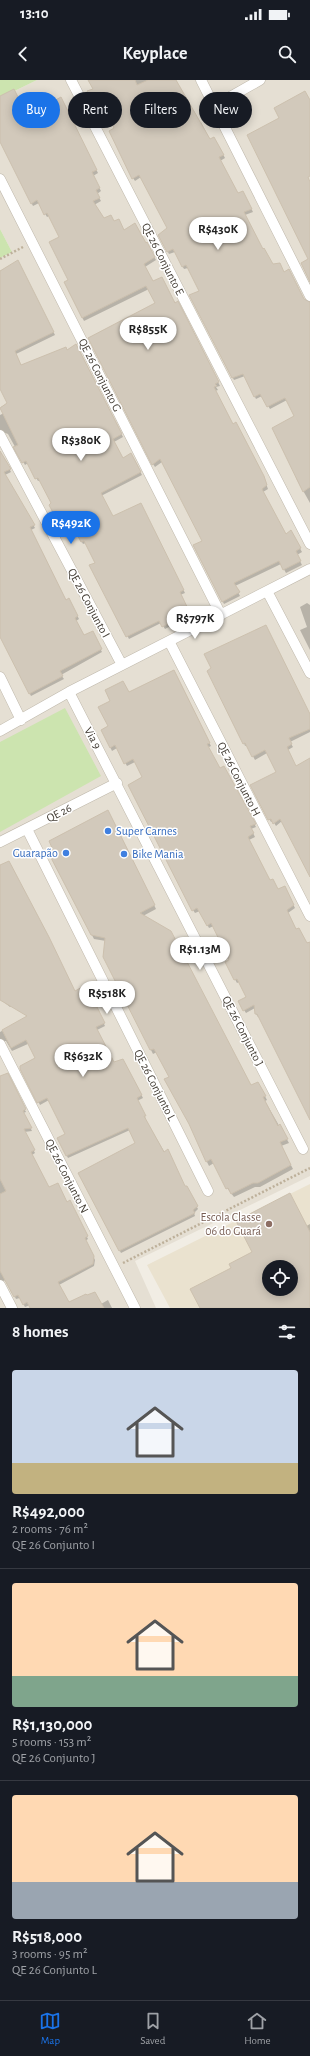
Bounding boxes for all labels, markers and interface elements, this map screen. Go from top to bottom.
text: 13:10 [20,6,49,21]
icon: back [12,43,34,65]
icon: search [276,43,298,65]
text: Keyplace [123,45,187,63]
chip: Buy [12,92,60,128]
chip: Rent [68,92,122,128]
chip: Filters [130,92,191,128]
chip: New [199,92,252,128]
pin: R$430K [185,217,251,251]
street label: QE 26 Conjunto E [139,221,186,298]
text: R$430K [198,223,238,236]
pin: R$855K [115,317,181,351]
text: R$855K [129,323,167,336]
street label: QE 26 Conjunto G [75,336,124,414]
pin: R$380K [48,428,114,462]
text: R$380K [61,434,101,447]
pin: R$492K [38,511,104,545]
text: R$492K [51,517,91,530]
street label: QE 26 Conjunto I [65,566,112,640]
pin: R$797K [162,606,228,640]
text: R$797K [176,612,214,625]
street label: Via 9 [82,725,104,751]
street label: QE 26 Conjunto H [214,740,263,819]
street label: QE 26 [44,801,74,825]
place label: Super Carnes [116,825,177,837]
marker: Super Carnes [103,826,113,836]
place label: Guarapão [13,847,58,859]
marker: Guarapão [61,848,71,858]
place label: Bike Mania [132,848,184,860]
marker: Bike Mania [119,849,129,859]
pin: R$1.13M [163,937,237,971]
text: R$1.13M [179,943,221,956]
pin: R$518K [74,981,140,1015]
text: R$518K [88,987,126,1000]
street label: QE 26 Conjunto J [219,994,266,1069]
pin: R$632K [50,1044,116,1078]
street label: QE 26 Conjunto L [131,1047,178,1123]
text: R$632K [63,1050,103,1063]
street label: QE 26 Conjunto N [42,1137,91,1216]
place label: Escola Classe 06 do Guará [201,1211,261,1237]
marker: Escola Classe 06 do Guará [264,1219,274,1229]
map controls [262,1260,298,1296]
button: locate [262,1260,298,1296]
icon: filters [276,1321,298,1343]
text: 8 homes [12,1323,69,1340]
icon: home [119,1396,191,1468]
text: R$492,000 [12,1503,85,1520]
text: 2 rooms · 76 m² [12,1523,88,1536]
text: QE 26 Conjunto I [12,1539,95,1552]
icon: home [119,1609,191,1681]
text: R$1,130,000 [12,1716,92,1733]
text: 5 rooms · 153 m² [12,1736,91,1749]
text: QE 26 Conjunto J [12,1752,96,1765]
icon: home [119,1821,191,1893]
text: R$518,000 [12,1928,82,1945]
text: 3 rooms · 95 m² [12,1948,87,1961]
text: QE 26 Conjunto L [12,1964,97,1977]
tab: Map [39,2010,61,2047]
tab: Saved [140,2010,165,2047]
tab: Home [244,2010,271,2047]

